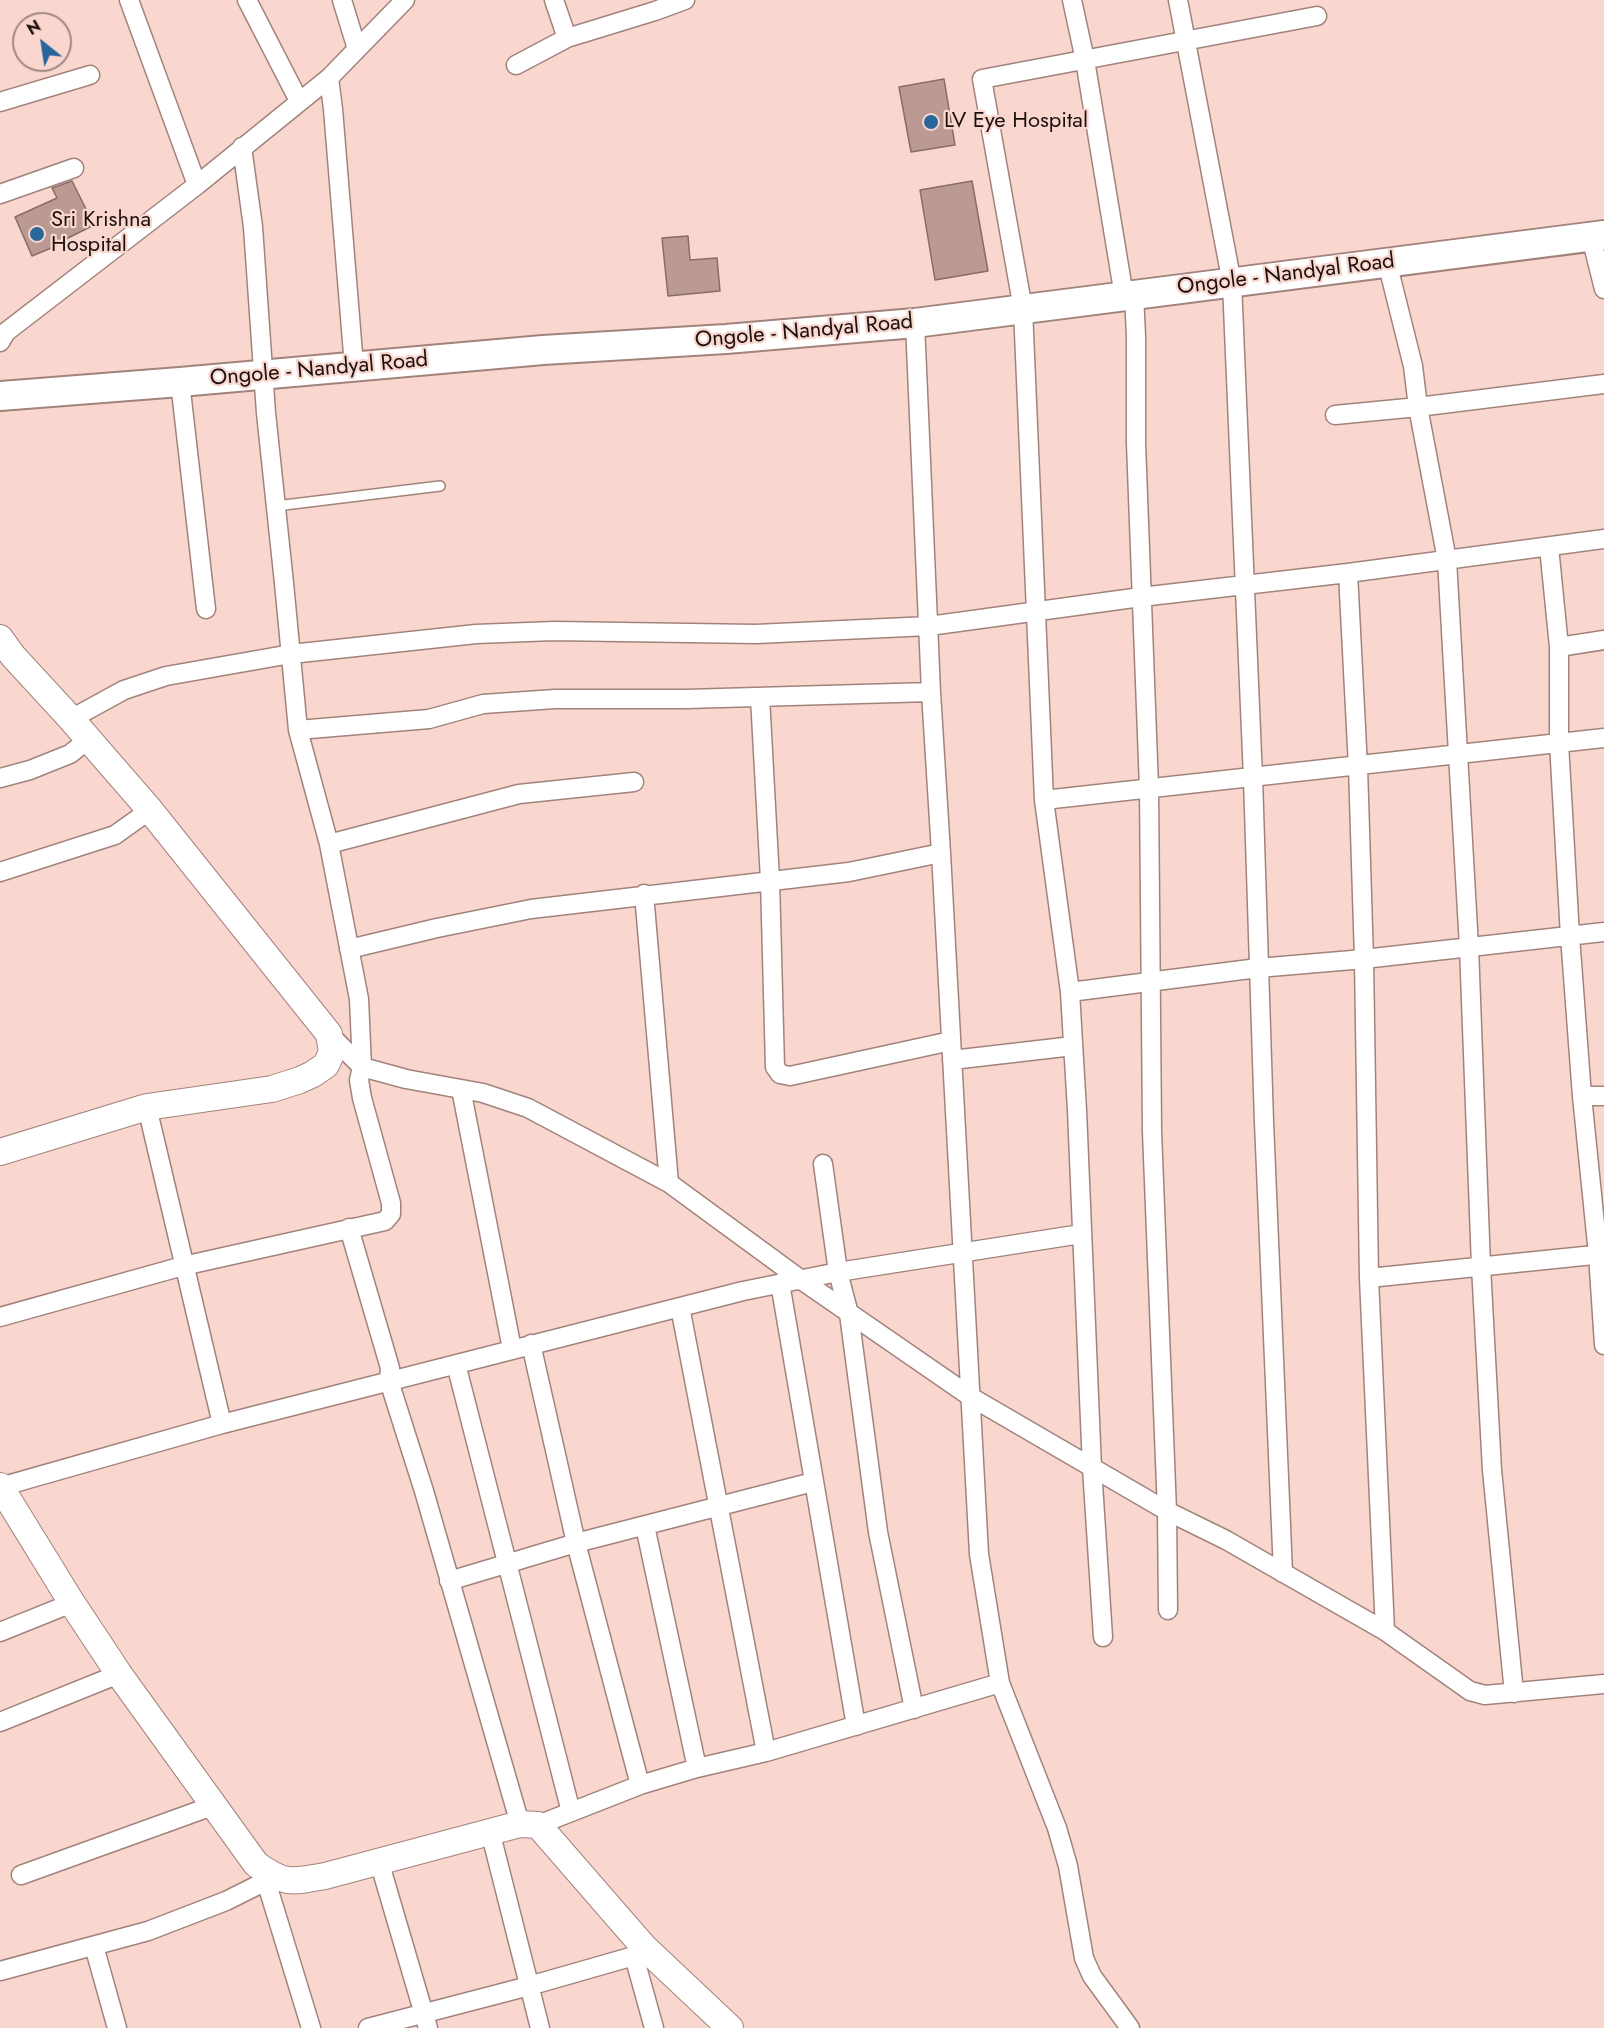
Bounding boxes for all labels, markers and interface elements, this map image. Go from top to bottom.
north arrow [12,12,72,72]
text: N [22,15,45,41]
place label: LV Eye Hospital [944,109,1088,135]
marker: LV Eye Hospital [922,113,940,131]
place label: Sri Krishna Hospital [51,208,151,260]
marker: Sri Krishna Hospital [28,225,46,243]
street label: Ongole - Nandyal Road [1176,249,1396,301]
street label: Ongole - Nandyal Road [694,309,914,355]
street label: Ongole - Nandyal Road [209,347,429,393]

